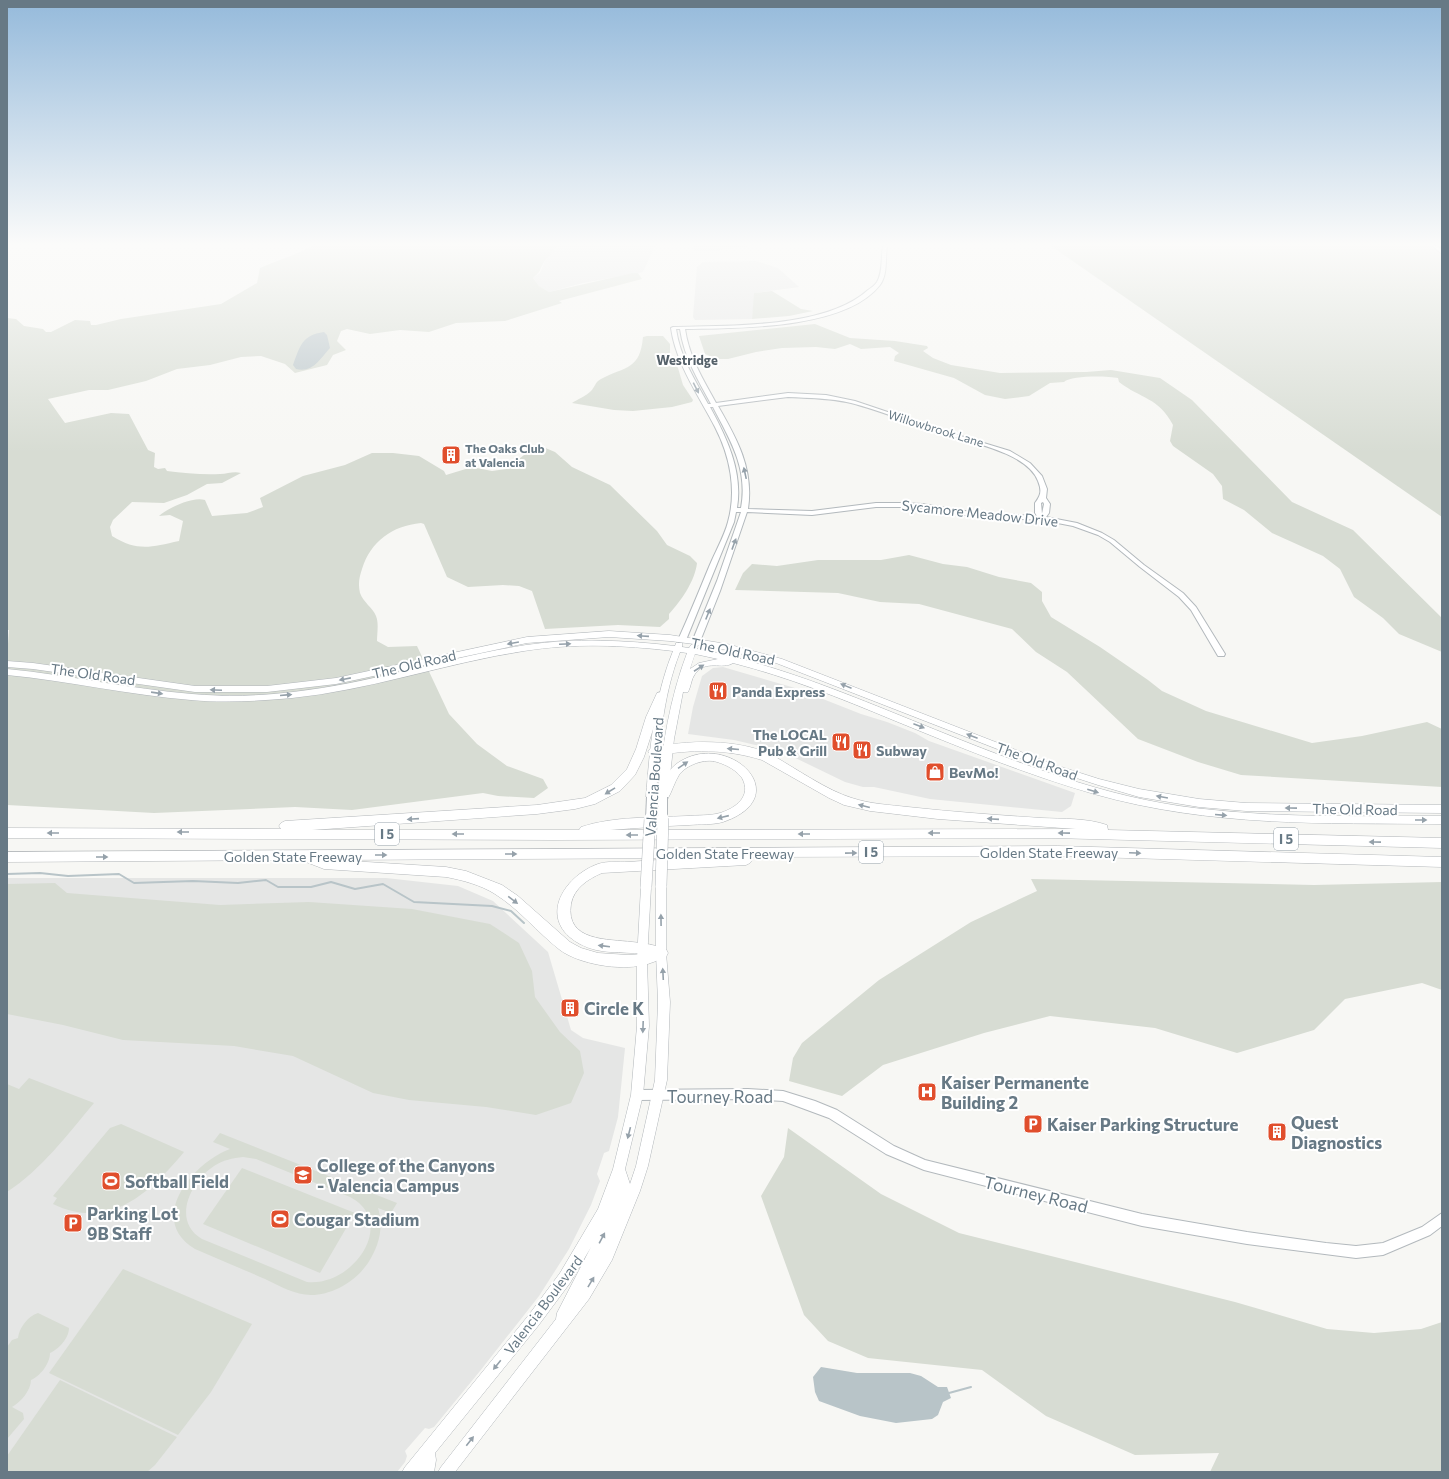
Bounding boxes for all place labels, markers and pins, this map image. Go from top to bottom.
place label: The Oaks Club at Valencia [465,441,545,469]
building icon: The Oaks Club at Valencia [440,444,462,466]
restaurant icon: Panda Express [707,680,729,702]
place label: Panda Express [732,683,826,700]
place label: The LOCAL Pub & Grill [753,726,827,759]
restaurant icon: The LOCAL Pub & Grill [830,731,852,753]
restaurant icon: Subway [851,739,873,761]
place label: Subway [876,742,927,759]
shop icon: BevMo! [924,761,946,783]
place label: BevMo! [949,764,999,781]
building icon: Circle K [559,997,581,1019]
place label: Circle K [584,998,644,1019]
place label: Kaiser Permanente Building 2 [941,1072,1089,1113]
hospital icon: Kaiser Permanente Building 2 [916,1081,938,1103]
place label: Quest Diagnostics [1291,1112,1382,1153]
parking icon: Kaiser Parking Structure [1022,1113,1044,1135]
place label: Kaiser Parking Structure [1047,1114,1238,1135]
building icon: Quest Diagnostics [1266,1121,1288,1143]
place label: College of the Canyons - Valencia Campus [317,1155,495,1196]
school or university icon: College of the Canyons - Valencia Campus [292,1164,314,1186]
sports icon: Softball Field [100,1170,122,1192]
place label: Softball Field [125,1171,229,1192]
place label: Parking Lot 9B Staff [87,1203,178,1244]
sports icon: Cougar Stadium [269,1208,291,1230]
place label: Cougar Stadium [294,1209,419,1230]
parking icon: Parking Lot 9B Staff [62,1212,84,1234]

